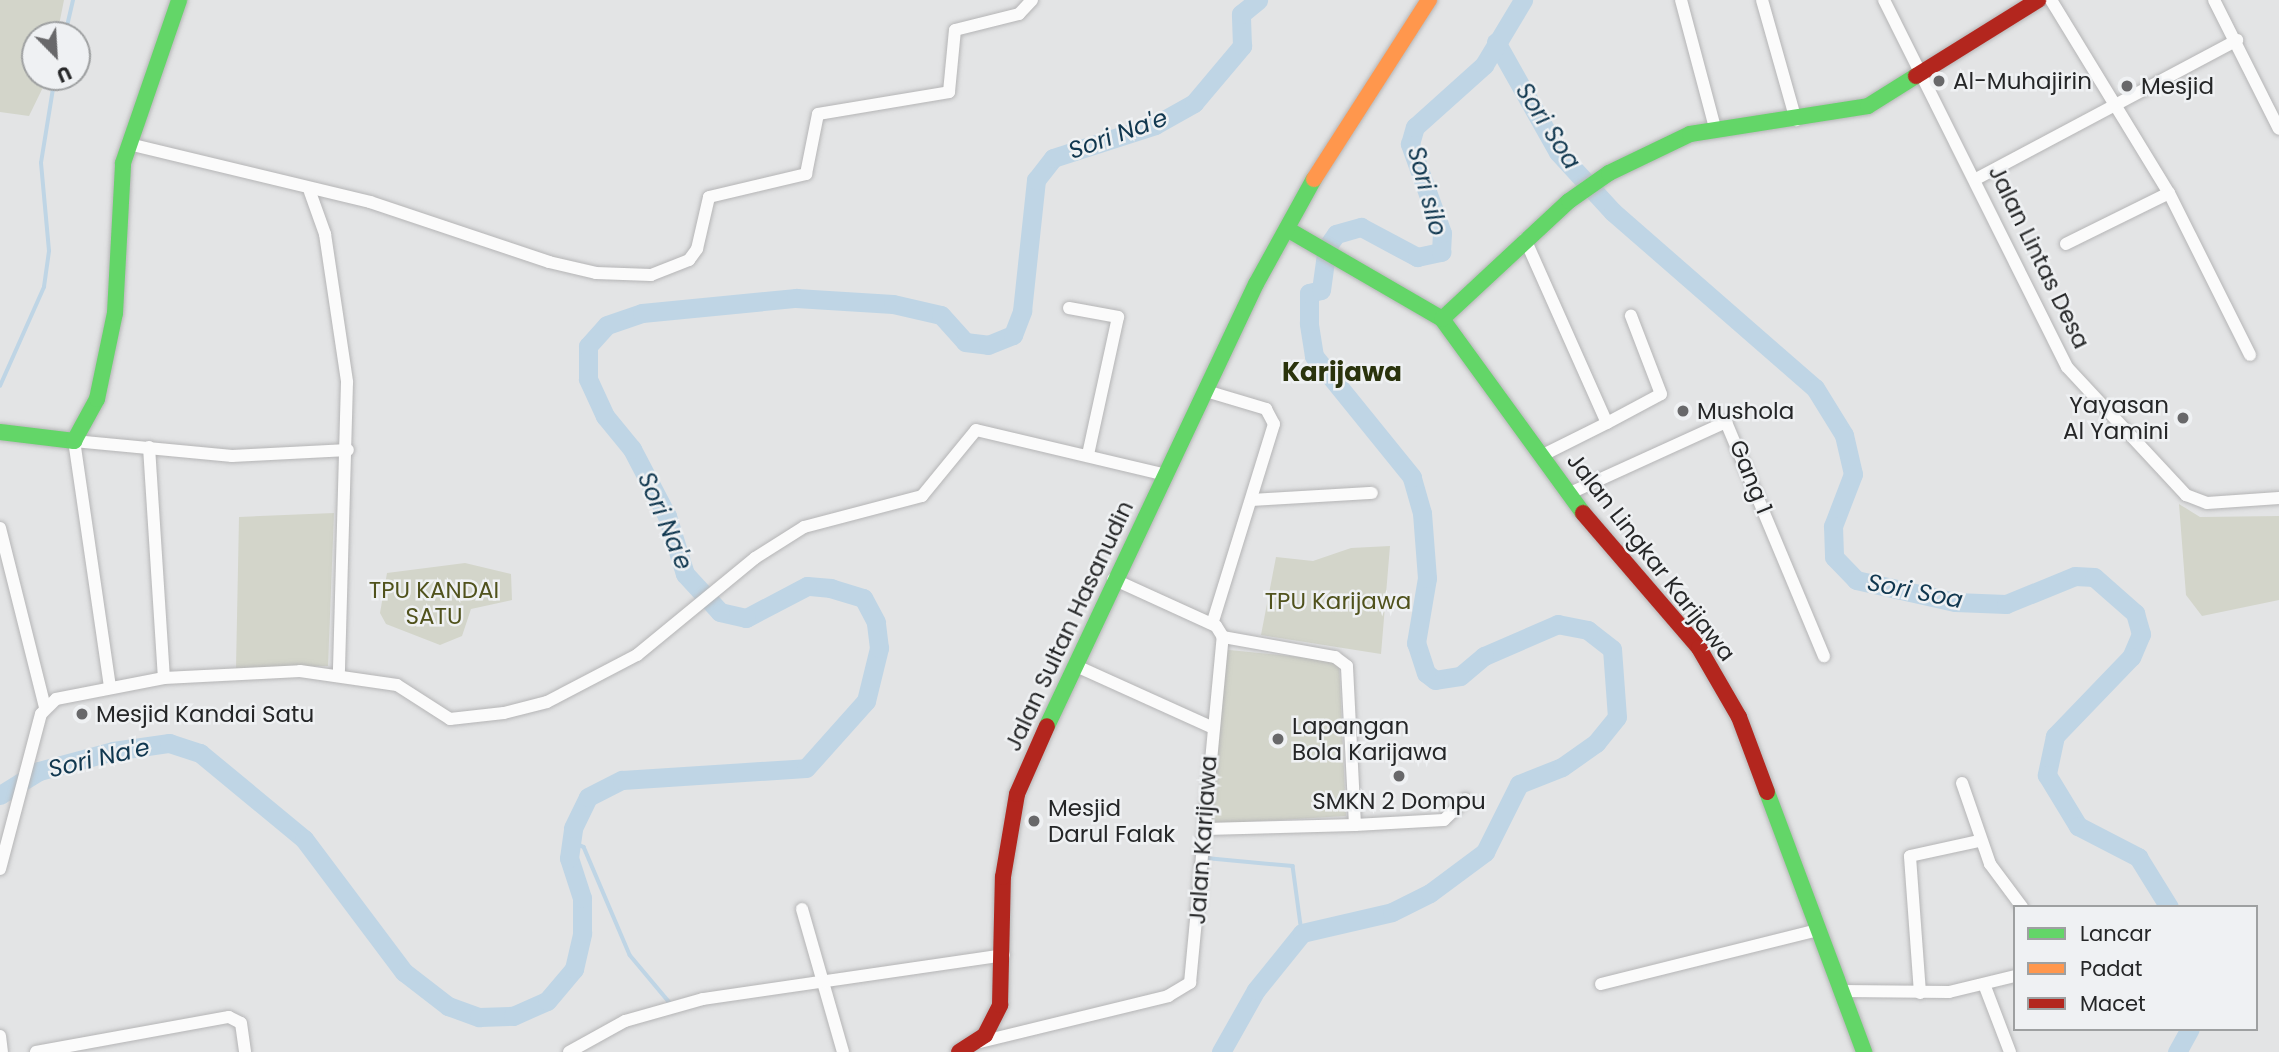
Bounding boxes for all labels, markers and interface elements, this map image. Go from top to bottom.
north arrow [21,21,91,91]
text: U [52,59,76,89]
place label: Al-Muhajirin [1953,67,2092,95]
place label: Mesjid [2141,72,2214,100]
marker: Al-Muhajirin [1931,73,1947,89]
water label: Sori Soa [1510,78,1586,174]
marker: Mesjid [2119,78,2135,94]
water label: Sori Na'e [1065,103,1171,165]
water label: Sori silo [1401,143,1453,239]
street label: Jalan Lintas Desa [1983,161,2095,353]
district label: Karijawa [1282,357,1402,389]
place label: Yayasan Al Yamini [2063,391,2169,445]
place label: Mushola [1697,397,1794,425]
marker: Mushola [1675,403,1691,419]
marker: Yayasan Al Yamini [2175,410,2191,426]
street label: Gang 1 [1724,436,1778,518]
street label: Jalan Lingkar Karijawa [1561,447,1741,667]
water label: Sori Na'e [632,468,698,574]
street label: Jalan Sultan Hasanudin [999,497,1139,755]
water label: Sori Soa [1865,568,1965,614]
park label: TPU KANDAI SATU [369,576,499,630]
park label: TPU Karijawa [1265,587,1411,615]
place label: Mesjid Kandai Satu [96,700,314,728]
marker: Mesjid Kandai Satu [74,706,90,722]
place label: Lapangan Bola Karijawa [1292,712,1447,766]
marker: Lapangan Bola Karijawa [1270,731,1286,747]
water label: Sori Na'e [46,732,152,784]
street label: Jalan Karijawa [1183,755,1223,925]
marker: SMKN 2 Dompu [1391,768,1407,784]
place label: SMKN 2 Dompu [1312,787,1486,815]
place label: Mesjid Darul Falak [1048,794,1175,848]
marker: Mesjid Darul Falak [1026,813,1042,829]
legend [2013,905,2258,1031]
text: Lancar [2080,919,2151,948]
text: Padat [2080,954,2142,983]
text: Macet [2080,989,2146,1018]

